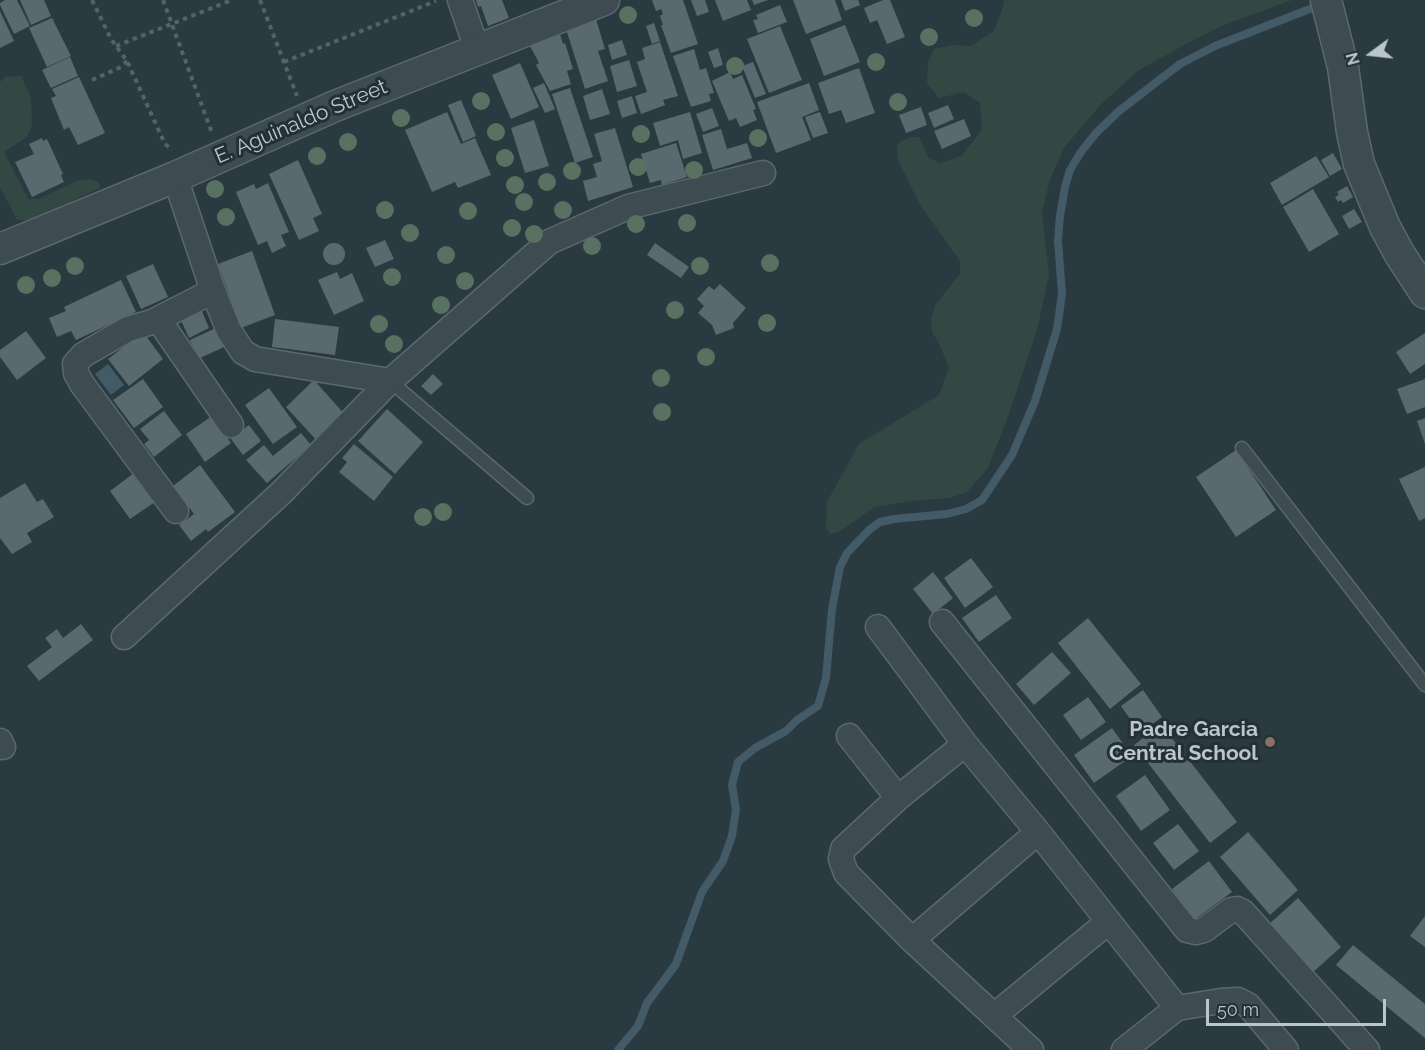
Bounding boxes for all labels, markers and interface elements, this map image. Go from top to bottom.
north arrow [1341,24,1401,84]
text: N [1342,50,1364,67]
street label: E. Aguinaldo Street [211,74,391,170]
place label: Padre Garcia Central School [1109,717,1258,767]
marker: Padre Garcia Central School [1263,735,1277,749]
scale bar [1209,987,1389,1025]
text: 50 m [1217,999,1259,1020]

